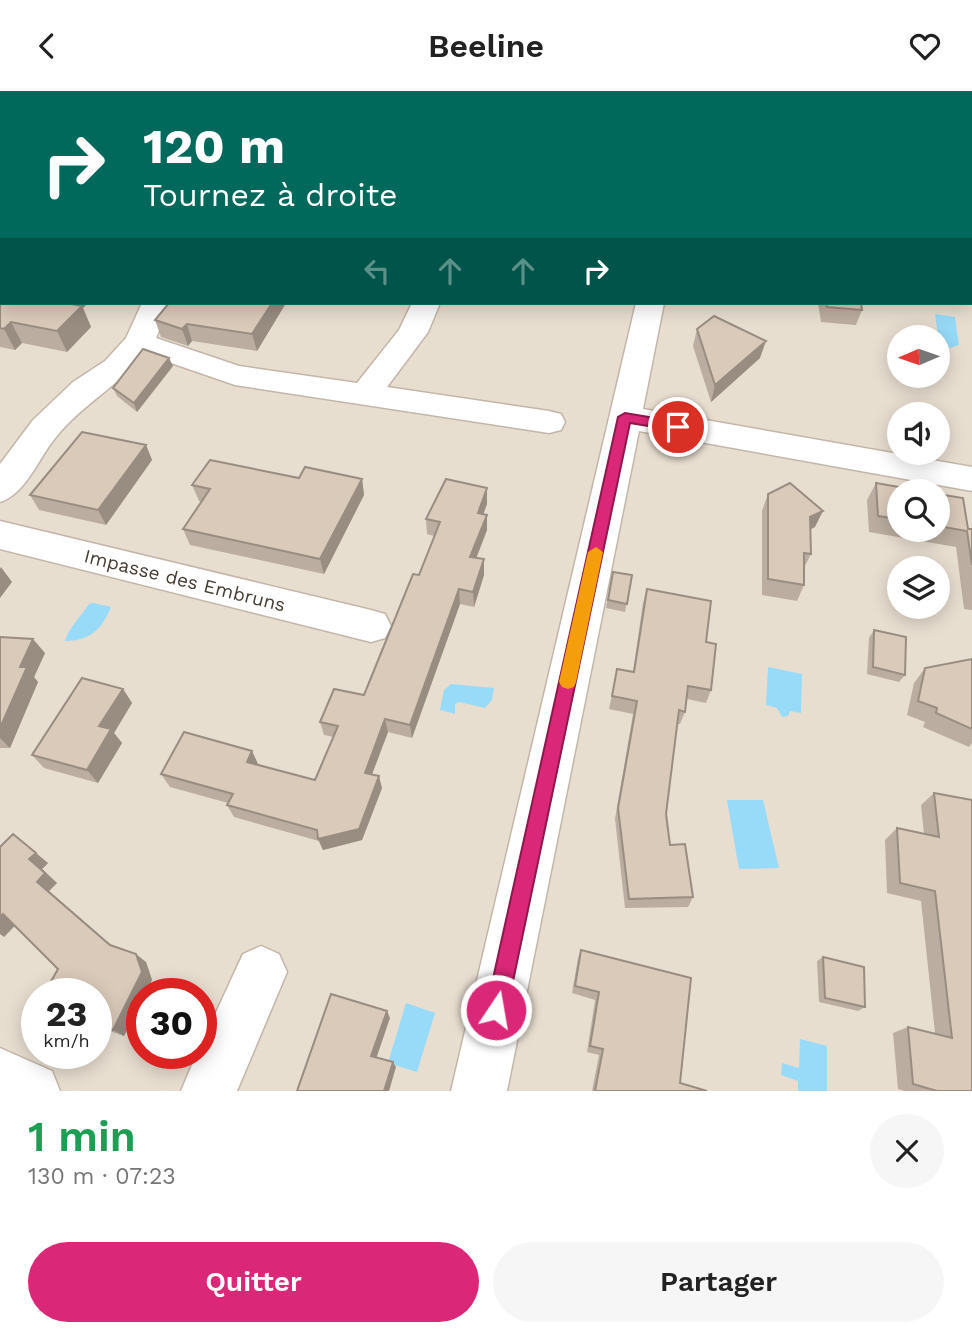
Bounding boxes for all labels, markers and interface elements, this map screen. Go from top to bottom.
icon: back [28,27,66,65]
text: Beeline [428,27,544,65]
icon: heart [906,27,944,65]
text: 120 m [143,117,285,175]
icon: right [28,119,119,210]
text: Tournez à droite [143,176,398,214]
icon: left [358,252,396,290]
icon: ahead [431,252,469,290]
icon: ahead [504,252,542,290]
icon: right [577,252,615,290]
north arrow [887,325,950,389]
map controls [887,325,950,619]
pin [648,397,708,457]
button: sound [887,402,950,465]
icon: arrive [659,408,697,446]
button: search [887,479,950,542]
street label: Impasse des Embruns [82,544,288,617]
button: layers [887,556,950,619]
position arrow [459,973,533,1047]
speed limit sign: 30 [126,978,217,1069]
text: 23 [46,993,87,1035]
text: km/h [43,1030,90,1051]
text: 1 min [28,1112,136,1161]
button: close [870,1114,944,1188]
text: 130 m · 07:23 [28,1163,176,1190]
button: Quitter [28,1242,479,1322]
button: Partager [493,1242,944,1322]

